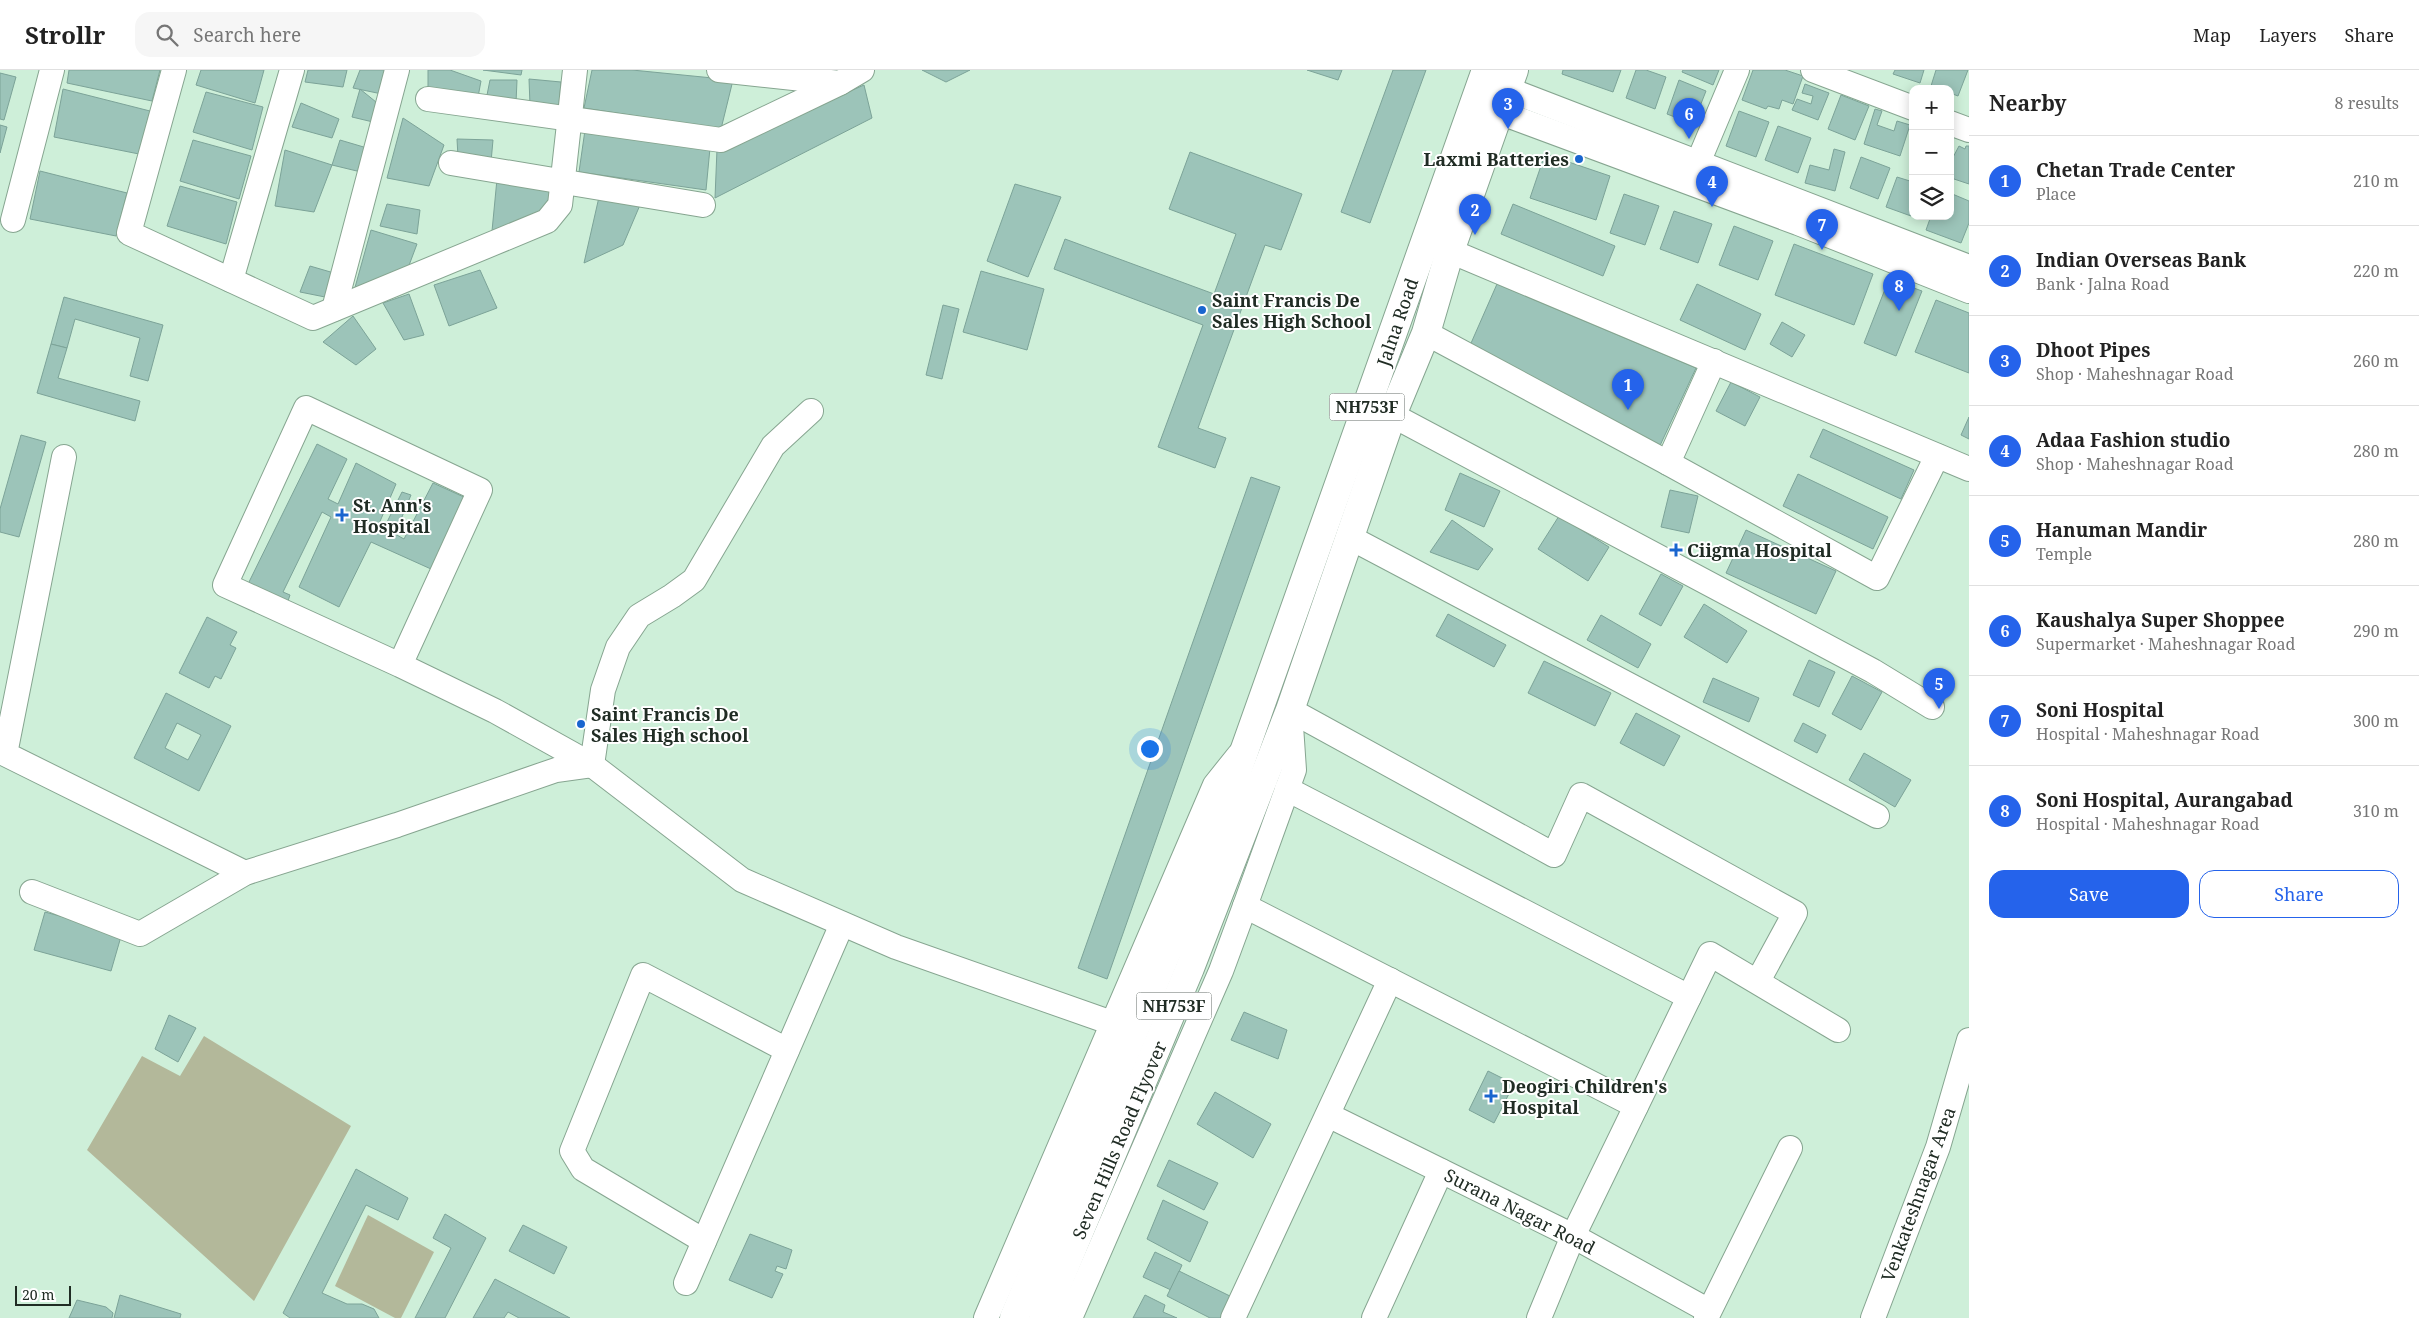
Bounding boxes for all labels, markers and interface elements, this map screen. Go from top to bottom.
search box [135,12,485,57]
text: Strollr [25,18,105,51]
icon: search [153,21,181,49]
text: Search here [193,22,301,48]
text: Map [2193,23,2231,47]
text: Layers [2259,23,2317,47]
text: Share [2345,23,2394,47]
map controls [1909,85,1954,220]
button: + [1909,85,1954,130]
pin: 3 [1492,88,1524,129]
text: Nearby [1989,89,2067,117]
text: 8 results [2335,92,2399,114]
pin: 6 [1673,98,1705,139]
button: − [1909,130,1954,175]
place label: Laxmi Batteries [1424,147,1569,171]
marker: Laxmi Batteries [1573,153,1585,165]
text: Chetan Trade Center [2036,157,2235,183]
pin: 4 [1696,166,1728,207]
text: 1 [2000,170,2010,192]
text: 210 m [2353,170,2399,192]
button: layers [1909,175,1954,220]
text: Place [2036,183,2076,205]
pin: 2 [1459,194,1491,235]
pin: 7 [1806,209,1838,250]
text: Indian Overseas Bank [2036,247,2246,273]
text: 2 [2000,260,2010,282]
text: 220 m [2353,260,2399,282]
pin: 8 [1883,270,1915,311]
text: Bank · Jalna Road [2036,273,2169,295]
street label: Jalna Road [1370,275,1423,370]
place label: Saint Francis De Sales High School [1212,288,1372,333]
marker: Saint Francis De Sales High School [1196,304,1208,316]
text: Dhoot Pipes [2036,337,2150,363]
text: 3 [2000,350,2010,372]
text: 260 m [2353,350,2399,372]
text: Shop · Maheshnagar Road [2036,363,2234,385]
pin: 1 [1612,369,1644,410]
road number: NH753F [1330,394,1404,421]
text: Adaa Fashion studio [2036,427,2230,453]
text: 4 [2000,440,2010,462]
text: 280 m [2353,440,2399,462]
text: Shop · Maheshnagar Road [2036,453,2234,475]
place label: St. Ann's Hospital [353,493,432,538]
marker: St. Ann's Hospital [335,508,349,522]
text: Hanuman Mandir [2036,517,2207,543]
text: 5 [2000,530,2010,552]
text: 280 m [2353,530,2399,552]
place label: Ciigma Hospital [1687,538,1833,562]
marker: Ciigma Hospital [1669,543,1683,557]
text: Temple [2036,543,2092,565]
text: Kaushalya Super Shoppee [2036,607,2285,633]
text: 6 [2000,620,2010,642]
text: 290 m [2353,620,2399,642]
text: Supermarket · Maheshnagar Road [2036,633,2295,655]
pin: 5 [1923,668,1955,709]
text: Soni Hospital [2036,697,2164,723]
place label: Saint Francis De Sales High school [591,702,749,747]
text: 7 [2000,710,2010,732]
text: 300 m [2353,710,2399,732]
marker: Saint Francis De Sales High school [575,718,587,730]
text: Hospital · Maheshnagar Road [2036,723,2259,745]
your location [1137,736,1163,762]
text: Soni Hospital, Aurangabad [2036,787,2293,813]
text: 8 [2000,800,2010,822]
text: 310 m [2353,800,2399,822]
text: Hospital · Maheshnagar Road [2036,813,2259,835]
button: Save [1989,870,2189,918]
button: Share [2199,870,2399,918]
road number: NH753F [1136,992,1212,1019]
street label: Seven Hills Road Flyover [1066,1037,1172,1243]
place label: Deogiri Children's Hospital [1502,1074,1668,1119]
marker: Deogiri Children's Hospital [1484,1089,1498,1103]
street label: Venkateshnagar Area [1875,1103,1961,1285]
street label: Surana Nagar Road [1441,1163,1599,1259]
scale bar [15,1283,71,1306]
text: 20 m [22,1285,55,1304]

